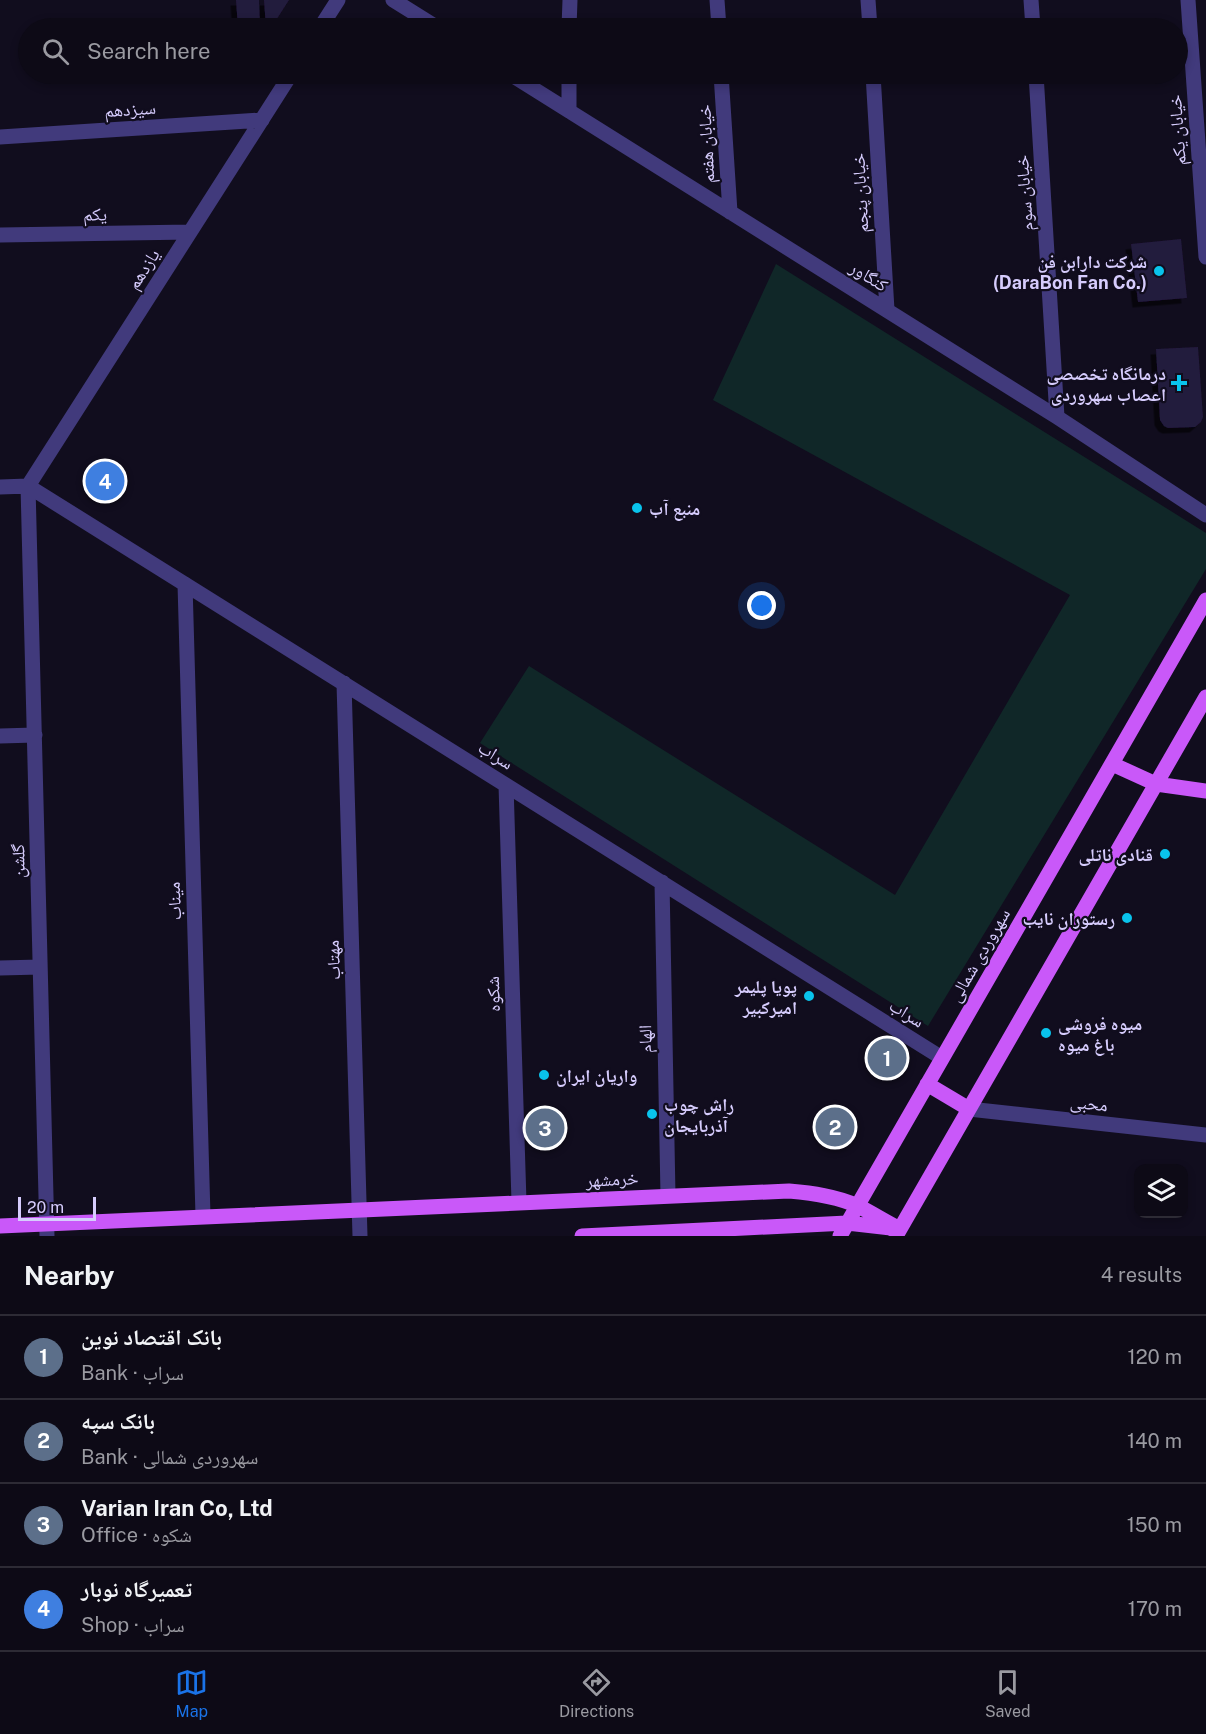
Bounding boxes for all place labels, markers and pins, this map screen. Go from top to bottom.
place label: شرکت دارابن فن (DaraBon Fan Co.) [993,251,1147,293]
marker: شرکت دارابن فن (DaraBon Fan Co.) [1152,264,1166,278]
place label: درمانگاه تخصصی اعصاب سهروردی [1047,363,1166,406]
marker: درمانگاه تخصصی اعصاب سهروردی [1170,374,1188,392]
pin: 4 [86,458,124,504]
place label: منبع آب [649,498,700,521]
marker: منبع آب [630,501,644,515]
place label: قنادی ناتلی [1078,844,1153,866]
marker: قنادی ناتلی [1158,847,1172,861]
place label: رستوران نایب [1023,908,1115,930]
marker: رستوران نایب [1120,911,1134,925]
place label: پویا پلیمر امیرکبیر [734,976,797,1018]
marker: پویا پلیمر امیرکبیر [802,989,816,1003]
place label: میوه فروشی باغ میوه [1058,1013,1142,1056]
marker: میوه فروشی باغ میوه [1039,1026,1053,1040]
pin: 1 [868,1036,906,1080]
place label: واریان ایران [556,1065,638,1087]
marker: واریان ایران [537,1068,551,1082]
place label: راش چوب آذربایجان [664,1094,734,1137]
pin: 2 [816,1104,854,1150]
pin: 3 [526,1106,564,1150]
marker: راش چوب آذربایجان [645,1107,659,1121]

